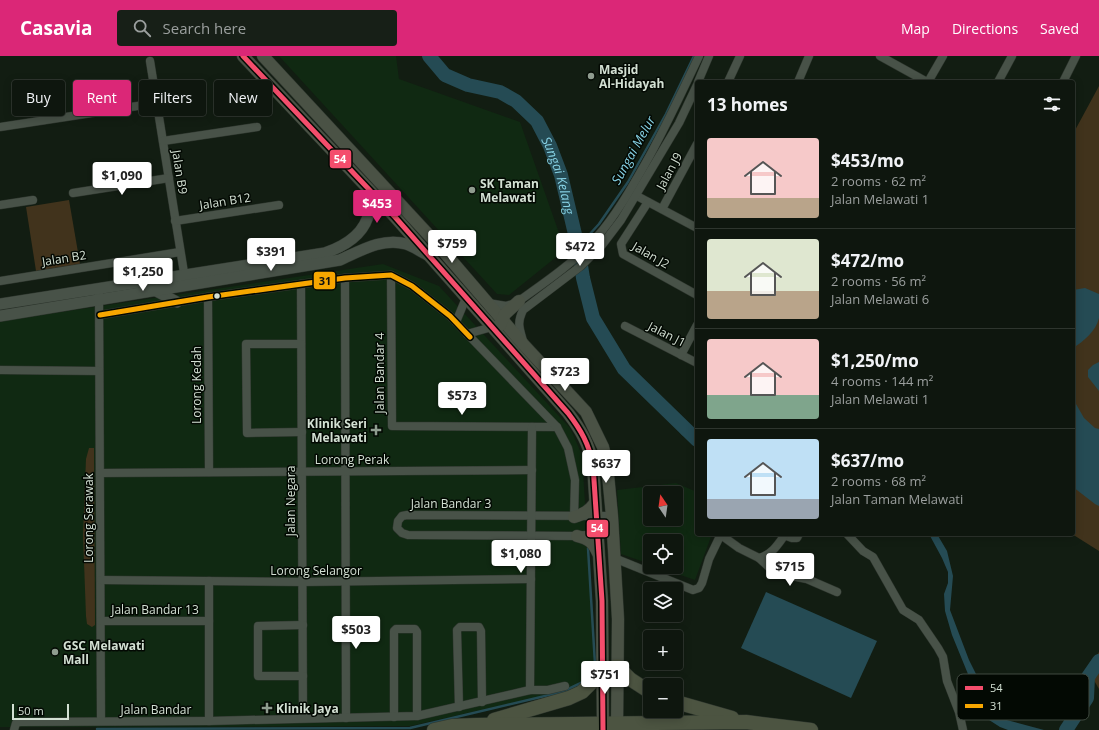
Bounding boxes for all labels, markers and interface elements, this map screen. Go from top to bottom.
search box [117,10,397,46]
text: Casavia [20,15,93,41]
icon: search [131,17,153,39]
text: Search here [163,18,246,38]
text: Map [901,19,930,38]
text: Directions [952,19,1018,38]
text: Saved [1040,19,1079,38]
place label: Masjid Al-Hidayah [599,61,664,92]
marker: Masjid Al-Hidayah [586,71,596,81]
chip: Buy [12,80,65,116]
chip: Rent [73,80,131,116]
chip: Filters [139,80,206,116]
chip: New [214,80,272,116]
text: 13 homes [707,93,788,116]
icon: filters [1041,93,1063,115]
water label: Sungai Melur [607,112,660,187]
water label: Sungai Kelang [538,133,579,217]
street label: Jalan B9 [168,148,192,196]
line badge: 54 [329,149,352,169]
street label: Jalan J9 [652,149,686,194]
text: $453/mo [831,149,904,172]
text: 54 [334,151,347,166]
icon: home [739,154,787,202]
pin: $1,090 [89,162,155,196]
text: $1,090 [102,166,142,184]
text: 2 rooms · 62 m² [831,172,926,190]
place label: SK Taman Melawati [480,175,539,206]
marker: SK Taman Melawati [467,185,477,195]
street label: Jalan B12 [197,189,252,214]
pin: $453 [353,190,401,224]
text: Jalan Melawati 1 [831,190,929,208]
text: $453 [362,194,392,212]
pin: $759 [428,230,476,264]
pin: $472 [556,233,604,267]
text: $759 [437,234,467,252]
text: $472 [565,237,595,255]
street label: Jalan J2 [628,237,673,272]
pin: $391 [247,238,295,272]
text: $391 [256,242,286,260]
street label: Jalan B2 [40,246,88,270]
text: $472/mo [831,249,904,272]
icon: home [739,255,787,303]
pin: $1,250 [110,258,176,292]
text: $1,250 [123,262,163,280]
line badge: 31 [313,271,336,290]
text: 2 rooms · 56 m² [831,272,926,290]
text: 31 [319,273,331,288]
text: Jalan Melawati 6 [831,290,929,308]
unlabelled marker [212,291,222,301]
street label: Jalan J1 [644,317,689,351]
street label: Jalan Bandar 4 [371,333,388,414]
street label: Lorong Kedah [188,346,205,424]
text: $1,250/mo [831,349,919,372]
icon: home [739,355,787,403]
pin: $723 [541,358,589,392]
text: $723 [550,362,580,380]
text: 4 rooms · 144 m² [831,372,933,390]
pin: $573 [438,382,486,416]
text: $573 [447,386,477,404]
text: Jalan Melawati 1 [831,390,929,408]
place label: Klinik Seri Melawati [307,415,367,446]
marker: Klinik Seri Melawati [370,424,382,436]
text: $637/mo [831,449,904,472]
pin: $637 [582,450,630,484]
street label: Lorong Perak [315,451,390,468]
text: $637 [591,454,621,472]
icon: home [739,455,787,503]
street label: Jalan Negara [282,466,299,537]
street label: Lorong Serawak [80,472,97,563]
text: 2 rooms · 68 m² [831,472,926,490]
north arrow [643,486,683,526]
map controls [643,486,683,718]
text: Jalan Taman Melawati [831,490,963,508]
street label: Jalan Bandar 3 [410,495,492,512]
line badge: 54 [586,519,609,538]
text: 54 [591,520,604,535]
button: locate [643,534,683,574]
pin: $1,080 [488,540,554,574]
text: $1,080 [501,544,541,562]
pin: $715 [766,553,814,587]
text: $715 [775,557,805,575]
street label: Lorong Selangor [270,562,362,579]
button: layers [643,582,683,622]
street label: Jalan Bandar 13 [110,601,199,618]
pin: $503 [332,616,380,650]
text: $503 [341,620,371,638]
button: + [643,630,683,670]
place label: GSC Melawati Mall [63,637,145,668]
marker: GSC Melawati Mall [50,647,60,657]
pin: $751 [581,661,629,695]
text: $751 [590,665,620,683]
legend [957,674,1089,720]
button: − [643,678,683,718]
text: 54 [990,680,1003,695]
text: 31 [990,698,1003,713]
place label: Klinik Jaya [276,700,339,717]
street label: Jalan Bandar [120,701,191,718]
scale bar [12,702,69,721]
marker: Klinik Jaya [261,702,273,714]
text: 50 m [18,703,44,718]

